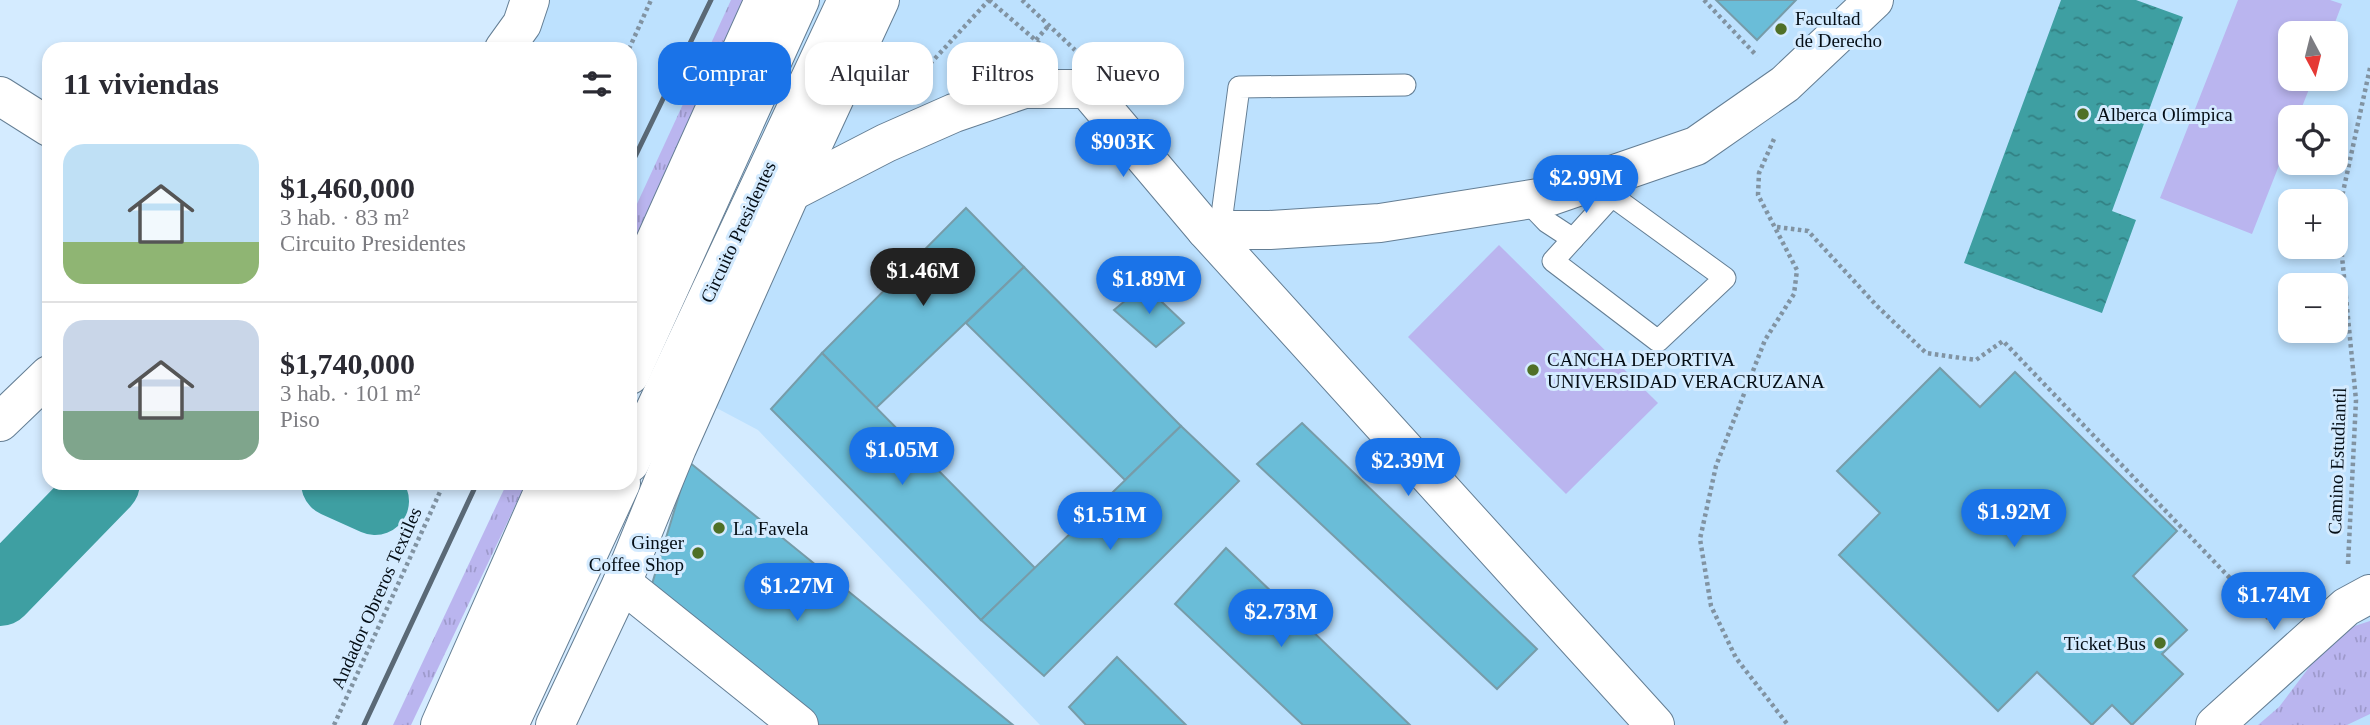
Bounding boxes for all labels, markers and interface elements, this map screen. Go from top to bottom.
place label: Facultad de Derecho [1795,8,1882,51]
marker: Facultad de Derecho [1773,21,1789,37]
north arrow [2278,21,2348,91]
map controls [2278,21,2348,343]
chip: Comprar [658,42,791,105]
chip: Alquilar [805,42,933,105]
chip: Filtros [947,42,1058,105]
chip: Nuevo [1072,42,1184,105]
icon: filters [578,65,616,103]
text: 11 viviendas [63,67,219,100]
place label: Alberca Olímpica [2097,104,2233,125]
button: locate [2278,105,2348,175]
marker: Alberca Olímpica [2075,106,2091,122]
pin: $903K [1074,120,1172,179]
text: $903K [1091,129,1155,154]
pin: $2.99M [1529,156,1643,215]
street label: Circuito Presidentes [696,158,780,306]
text: $2.99M [1549,165,1623,190]
text: $1,460,000 [280,171,415,204]
icon: home [119,172,203,256]
button: + [2278,189,2348,259]
text: 3 hab. · 83 m² [280,205,409,230]
text: Circuito Presidentes [280,231,466,256]
pin: $1.46M [866,248,980,308]
pin: $1.89M [1092,256,1206,316]
text: $1.46M [886,258,960,283]
text: $1.89M [1112,266,1186,291]
button: − [2278,273,2348,343]
text: $1,740,000 [280,347,415,380]
icon: home [119,348,203,432]
place label: CANCHA DEPORTIVA UNIVERSIDAD VERACRUZANA [1547,349,1825,392]
marker: CANCHA DEPORTIVA UNIVERSIDAD VERACRUZANA [1525,362,1541,378]
text: 3 hab. · 101 m² [280,381,420,406]
street label: Camino Estudiantil [2324,387,2350,535]
text: Piso [280,407,320,432]
pin: $1.05M [845,428,959,487]
text: $1.05M [865,437,939,462]
pin: $2.39M [1351,438,1465,498]
text: $2.39M [1371,448,1445,473]
pin: $1.92M [1957,490,2071,549]
pin: $1.51M [1053,492,1167,552]
text: $1.92M [1977,499,2051,524]
text: $1.51M [1073,502,1147,527]
street label: Andador Obreros Textiles [326,504,426,692]
place label: La Favela [733,518,809,539]
marker: La Favela [711,520,727,536]
place label: Ginger Coffee Shop [589,532,685,575]
marker: Ginger Coffee Shop [690,545,706,561]
pin: $1.27M [740,564,854,623]
pin: $1.74M [2217,572,2331,632]
text: $1.27M [760,573,834,598]
text: $1.74M [2237,582,2311,607]
pin: $2.73M [1224,590,1338,649]
text: $2.73M [1244,599,1318,624]
place label: Ticket Bus [2064,633,2146,654]
marker: Ticket Bus [2152,635,2168,651]

